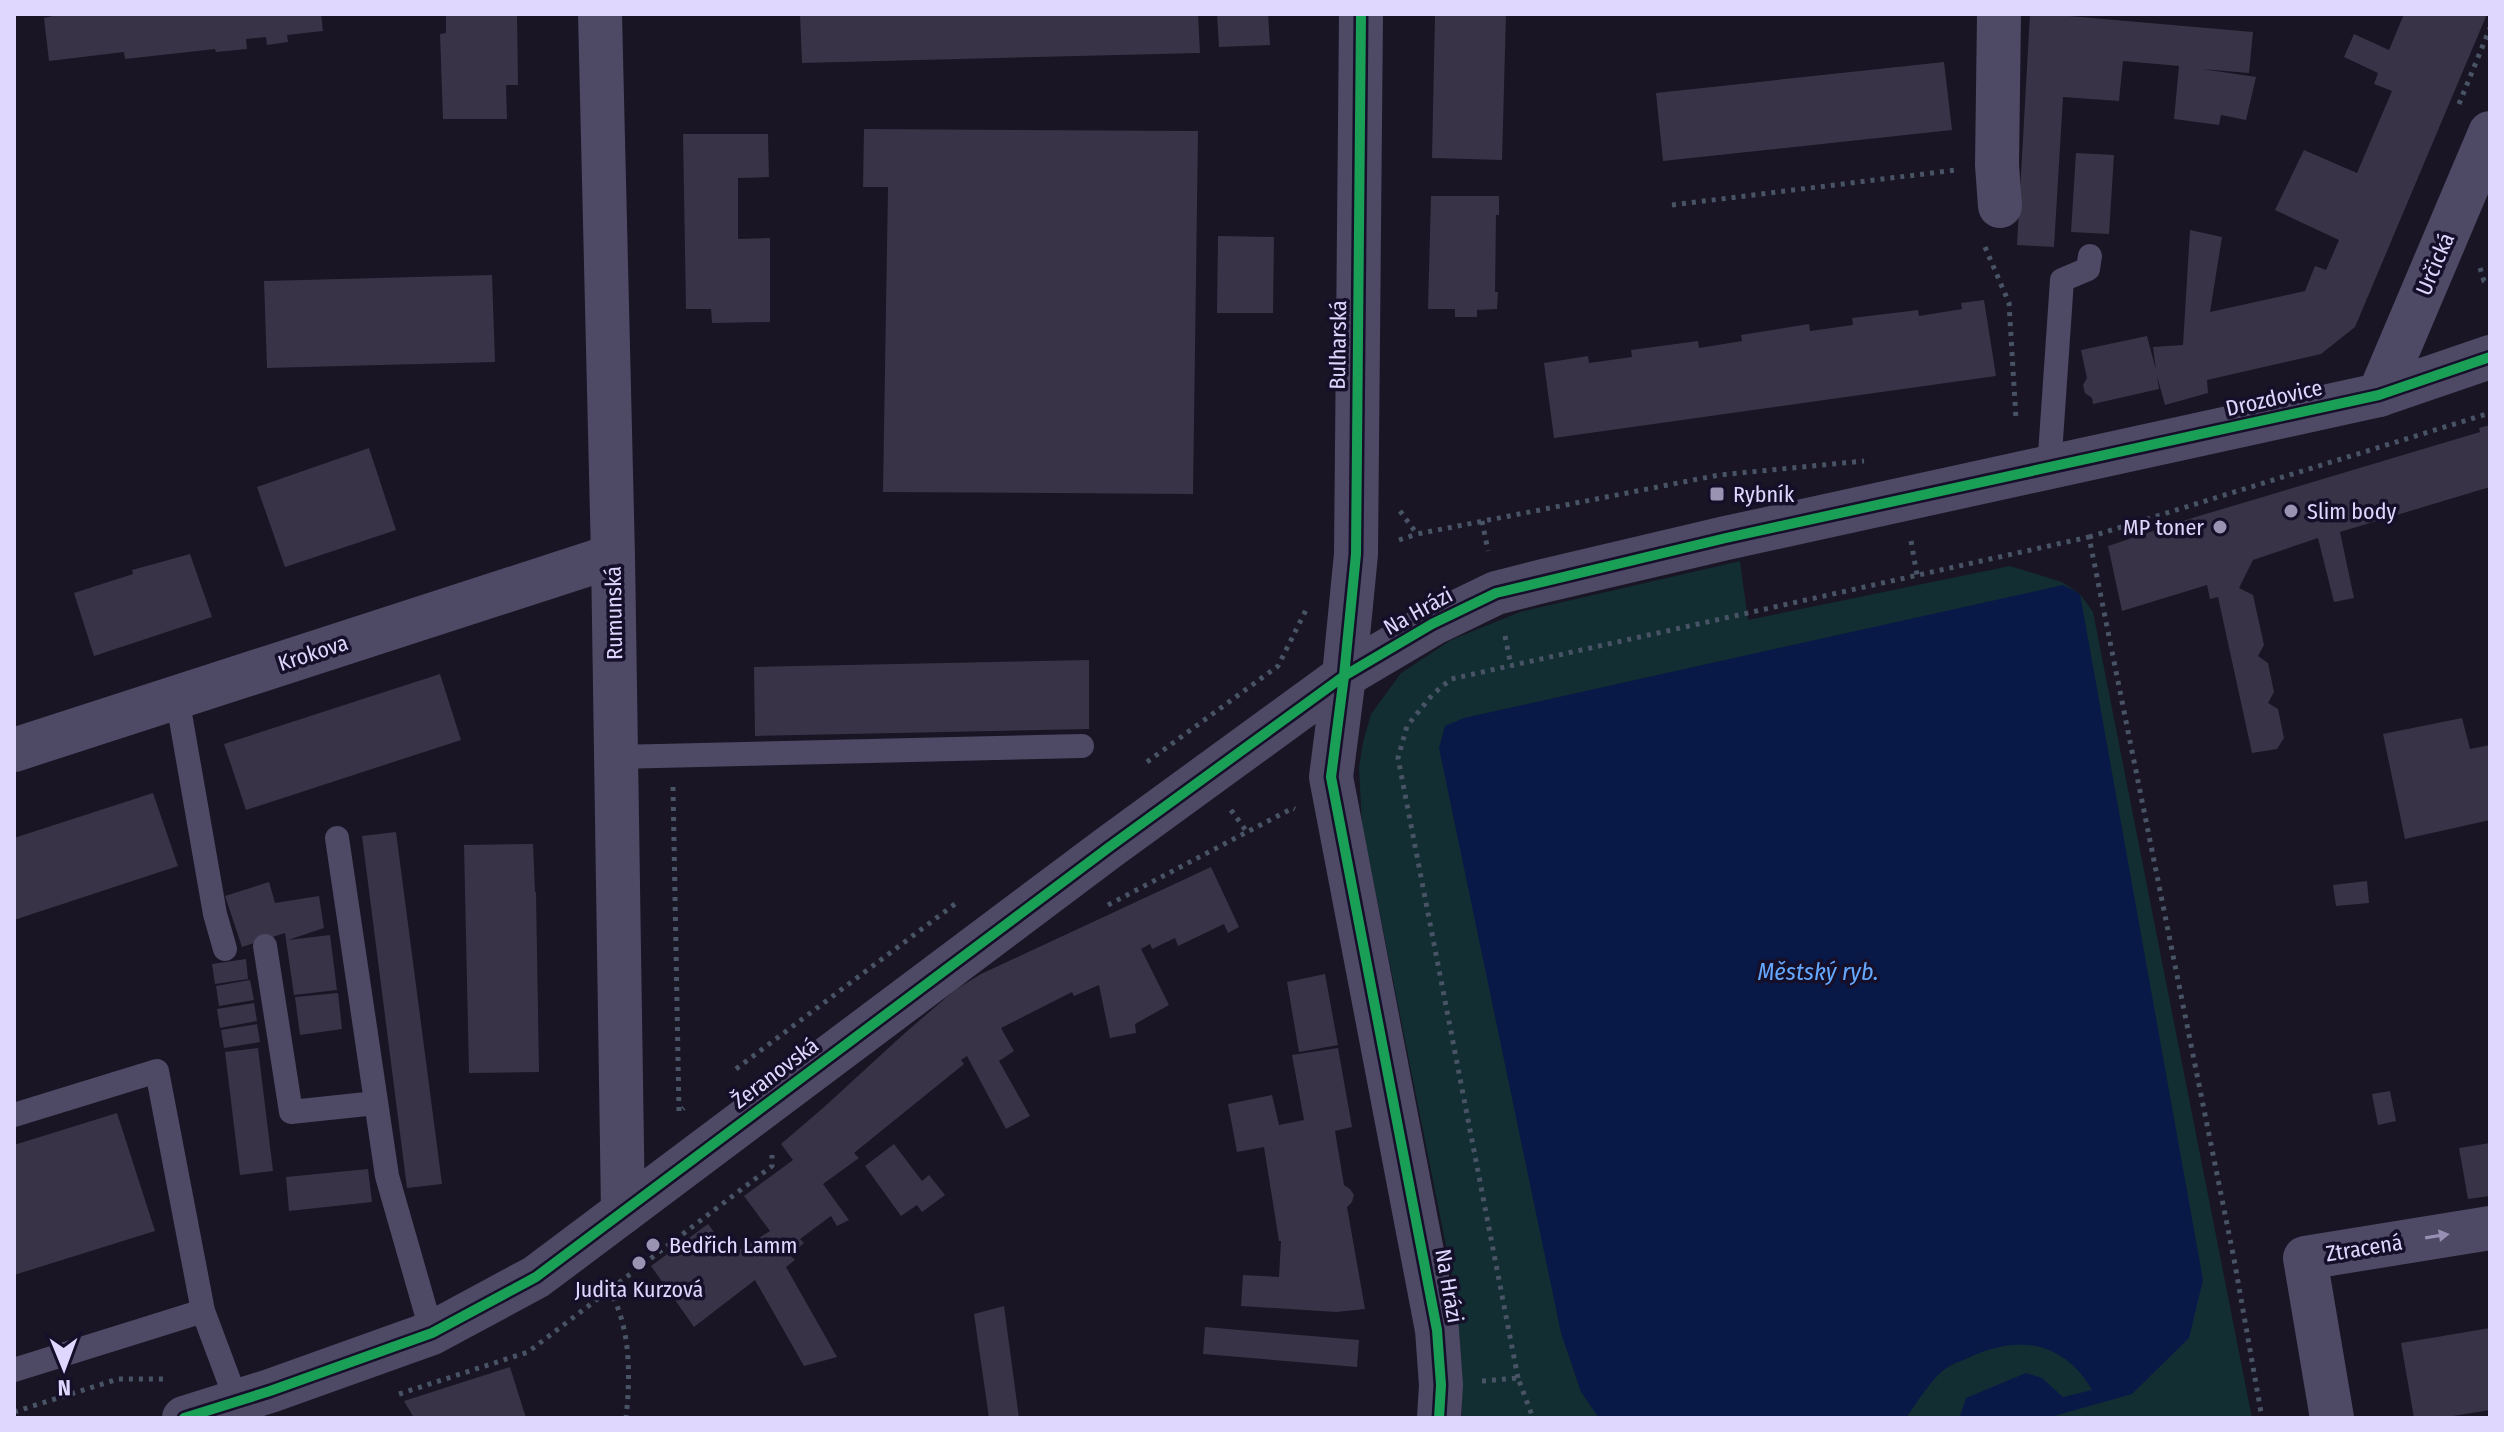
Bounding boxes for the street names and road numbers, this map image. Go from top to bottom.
street label: Určická [2410,229,2460,299]
street label: Bulharská [1324,300,1352,390]
street label: Drozdovice [2223,374,2325,422]
street label: Rumunská [600,566,628,660]
street label: Na Hrázi [1379,581,1457,641]
street label: Krokova [275,629,351,677]
street label: Žeranovská [726,1032,824,1114]
street label: Ztracená [2324,1229,2404,1267]
street label: Na Hrázi [1429,1247,1469,1325]

